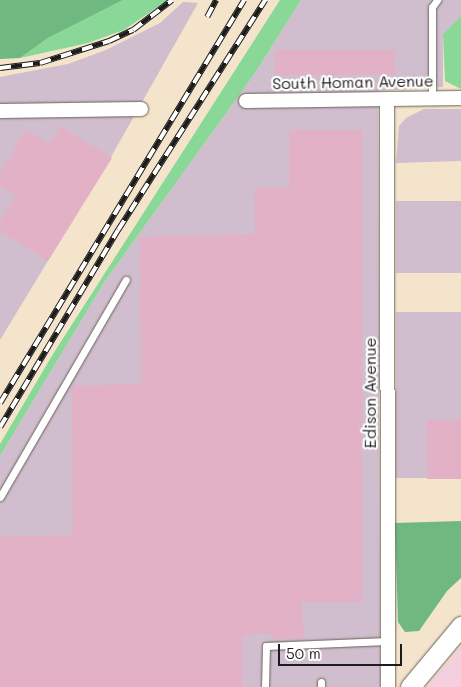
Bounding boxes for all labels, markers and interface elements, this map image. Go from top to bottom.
street label: South Homan Avenue [272,71,434,93]
street label: Edison Avenue [360,338,380,448]
scale bar [281,634,405,666]
text: 50 m [286,643,321,663]

